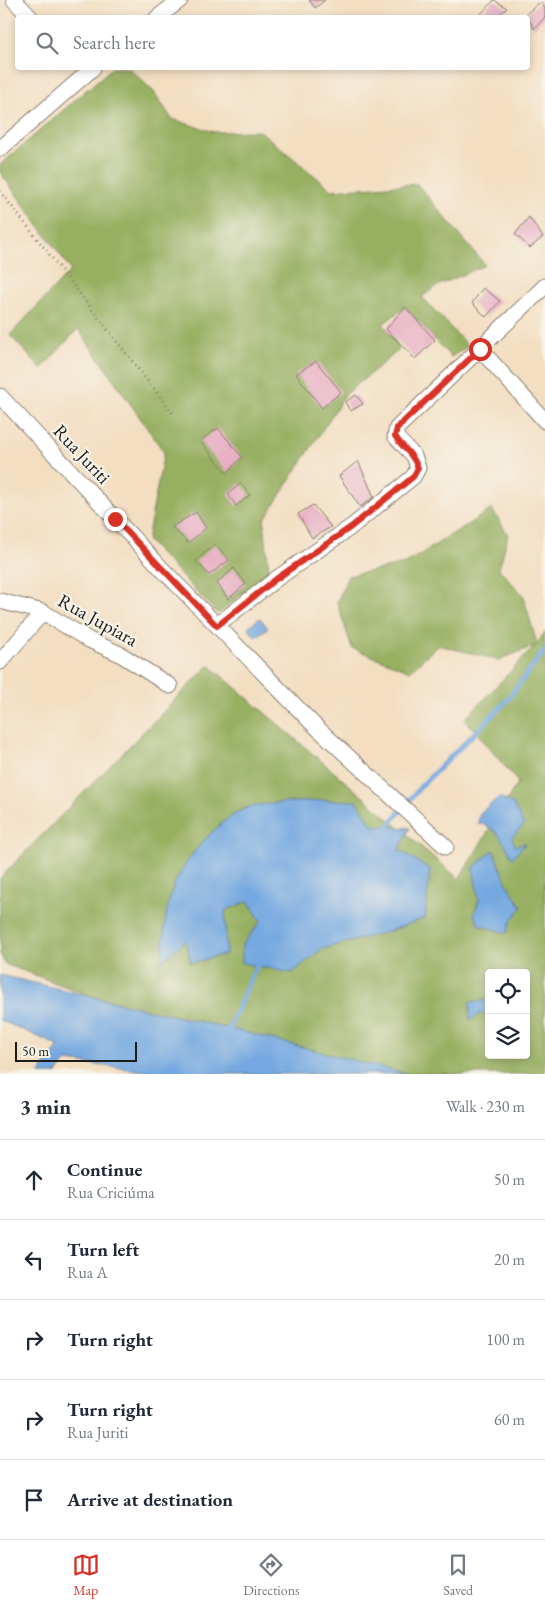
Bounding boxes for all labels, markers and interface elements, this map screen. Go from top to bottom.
search box [15,15,530,70]
icon: search [33,29,61,57]
text: Search here [73,30,155,55]
route start [469,338,492,361]
street label: Rua Juriti [48,419,116,489]
route end [104,508,127,531]
street label: Rua Jupiara [54,588,143,652]
map controls [485,969,530,1059]
button: locate [485,969,530,1014]
button: layers [485,1014,530,1059]
scale bar [15,1039,138,1062]
text: 50 m [22,1042,49,1060]
text: 3 min [20,1093,71,1120]
text: Walk · 230 m [446,1096,525,1117]
text: Continue [67,1157,142,1182]
icon: ahead [20,1166,48,1194]
text: 50 m [494,1169,525,1190]
text: Rua Criciúma [67,1182,155,1203]
text: Turn left [67,1237,139,1262]
icon: left [20,1246,48,1274]
text: 20 m [494,1249,525,1270]
text: Rua A [67,1262,108,1283]
icon: right [20,1326,48,1354]
text: Turn right [67,1327,153,1352]
text: 100 m [486,1329,525,1350]
text: Turn right [67,1397,153,1422]
icon: right [20,1406,48,1434]
text: 60 m [494,1409,525,1430]
text: Rua Juriti [67,1422,129,1443]
icon: arrive [20,1486,48,1514]
text: Arrive at destination [67,1487,233,1512]
tab: Map [72,1551,100,1599]
tab: Directions [243,1551,300,1599]
tab: Saved [443,1551,473,1599]

